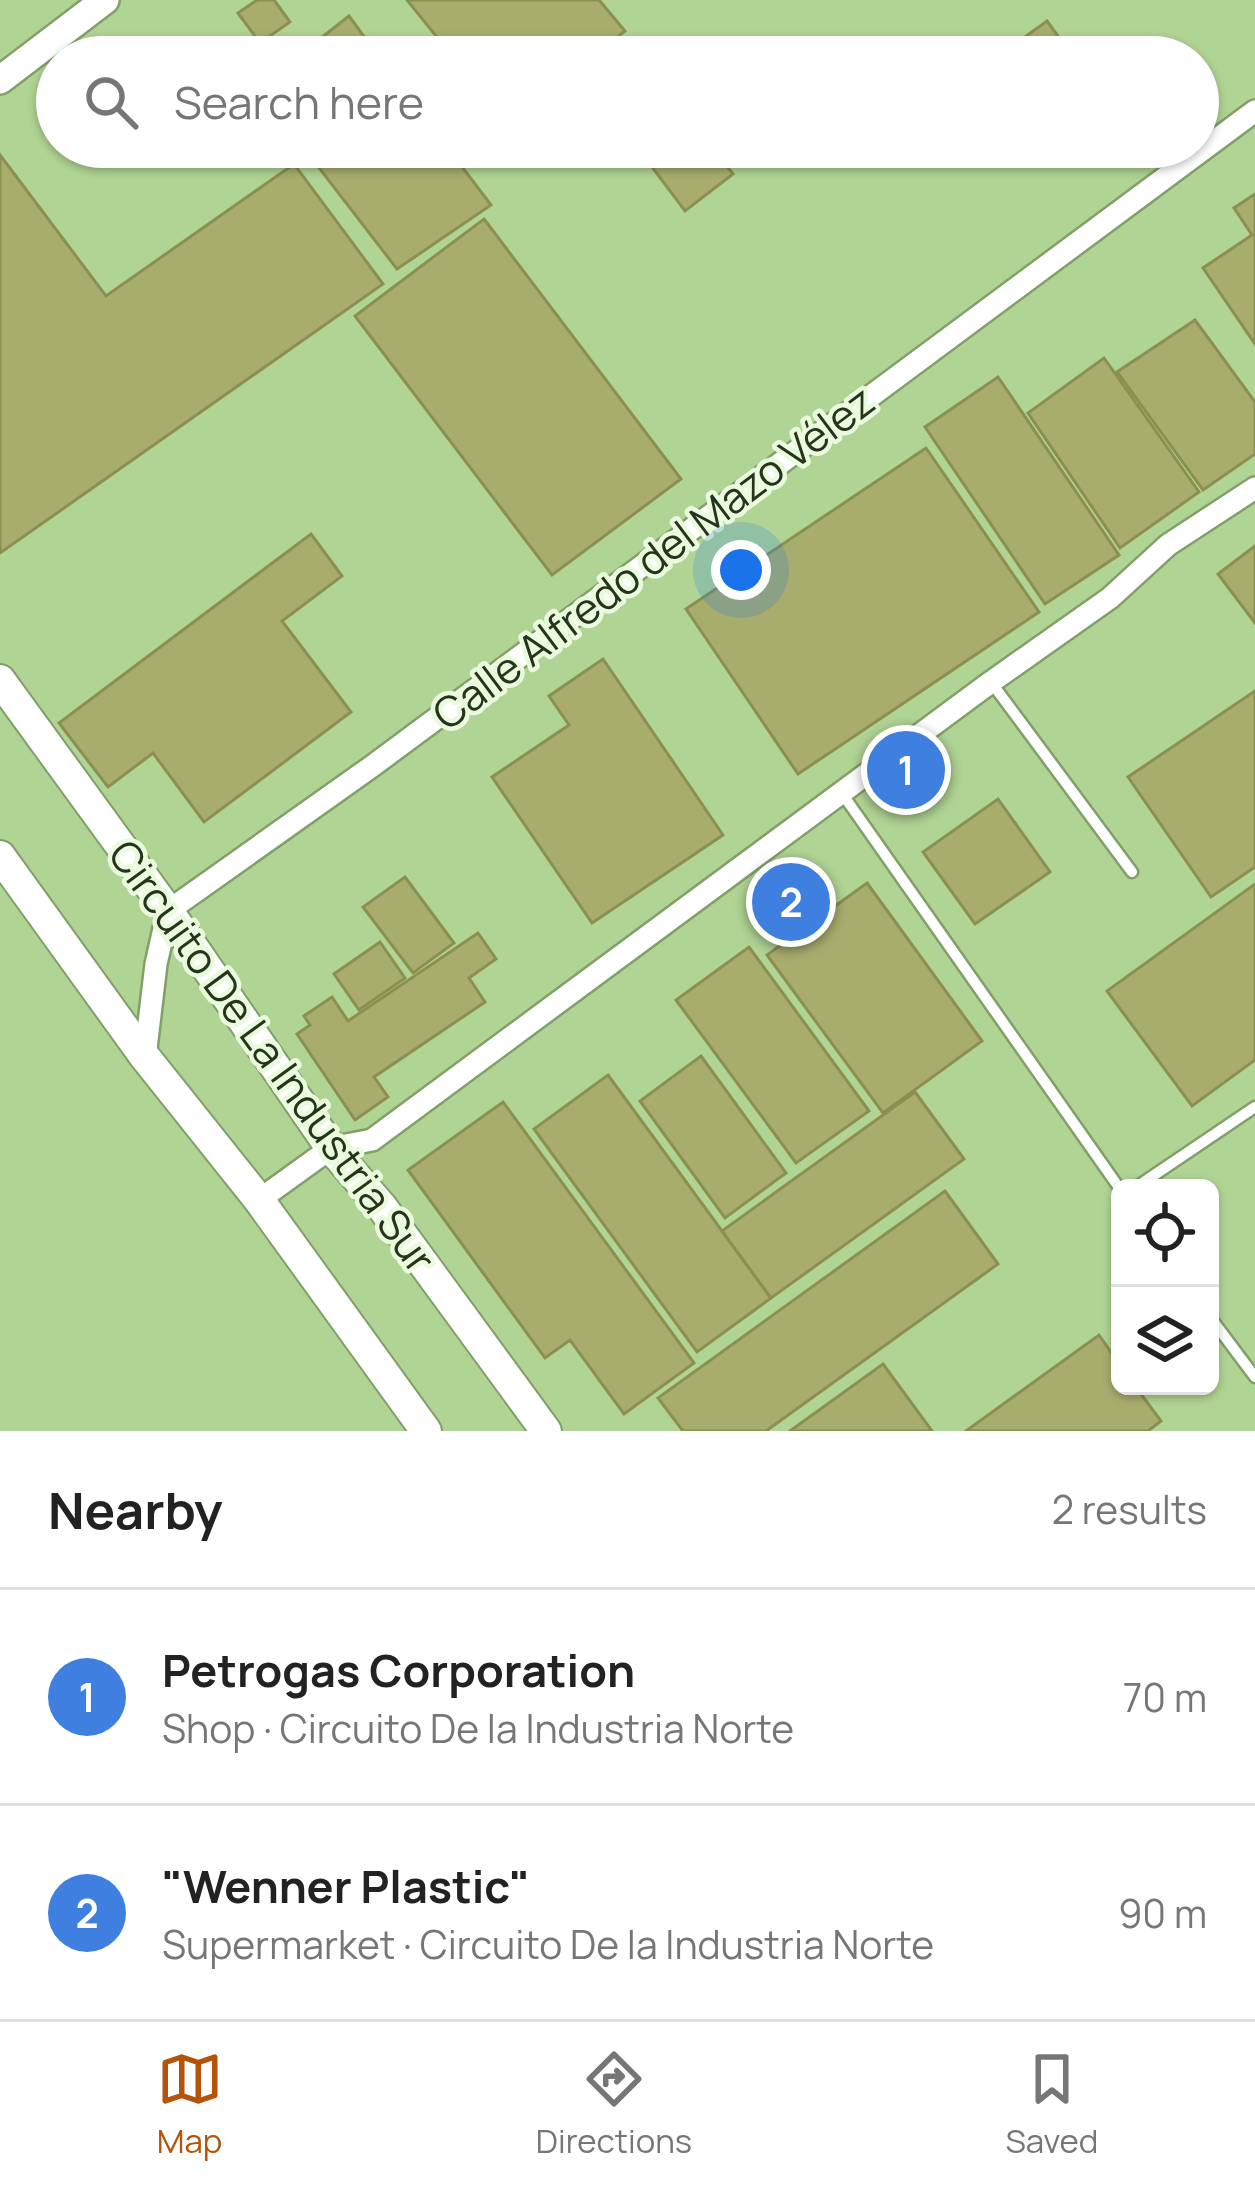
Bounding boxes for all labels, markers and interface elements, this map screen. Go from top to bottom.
search box [36,36,1219,168]
icon: search [78,69,144,135]
text: Search here [174,71,424,133]
street label: Calle Alfredo del Mazo Vélez [420,372,886,742]
your location [711,540,771,600]
pin: 1 [867,725,945,815]
street label: Circuito De La Industria Sur [96,828,450,1284]
pin: 2 [752,857,830,947]
map controls [1111,1179,1219,1395]
button: locate [1111,1179,1219,1287]
button: layers [1111,1287,1219,1395]
text: Nearby [48,1475,223,1544]
text: 2 results [1052,1482,1207,1536]
text: Petrogas Corporation [162,1639,635,1701]
text: 1 [78,1670,96,1724]
text: 70 m [1123,1670,1207,1724]
text: Shop · Circuito De la Industria Norte [162,1701,794,1755]
text: "Wenner Plastic" [162,1855,530,1917]
text: 2 [75,1886,99,1940]
text: 90 m [1118,1886,1207,1940]
text: Supermarket · Circuito De la Industria Norte [162,1917,934,1971]
tab: Map [157,2046,223,2163]
tab: Directions [536,2046,692,2163]
tab: Saved [1005,2046,1098,2163]

